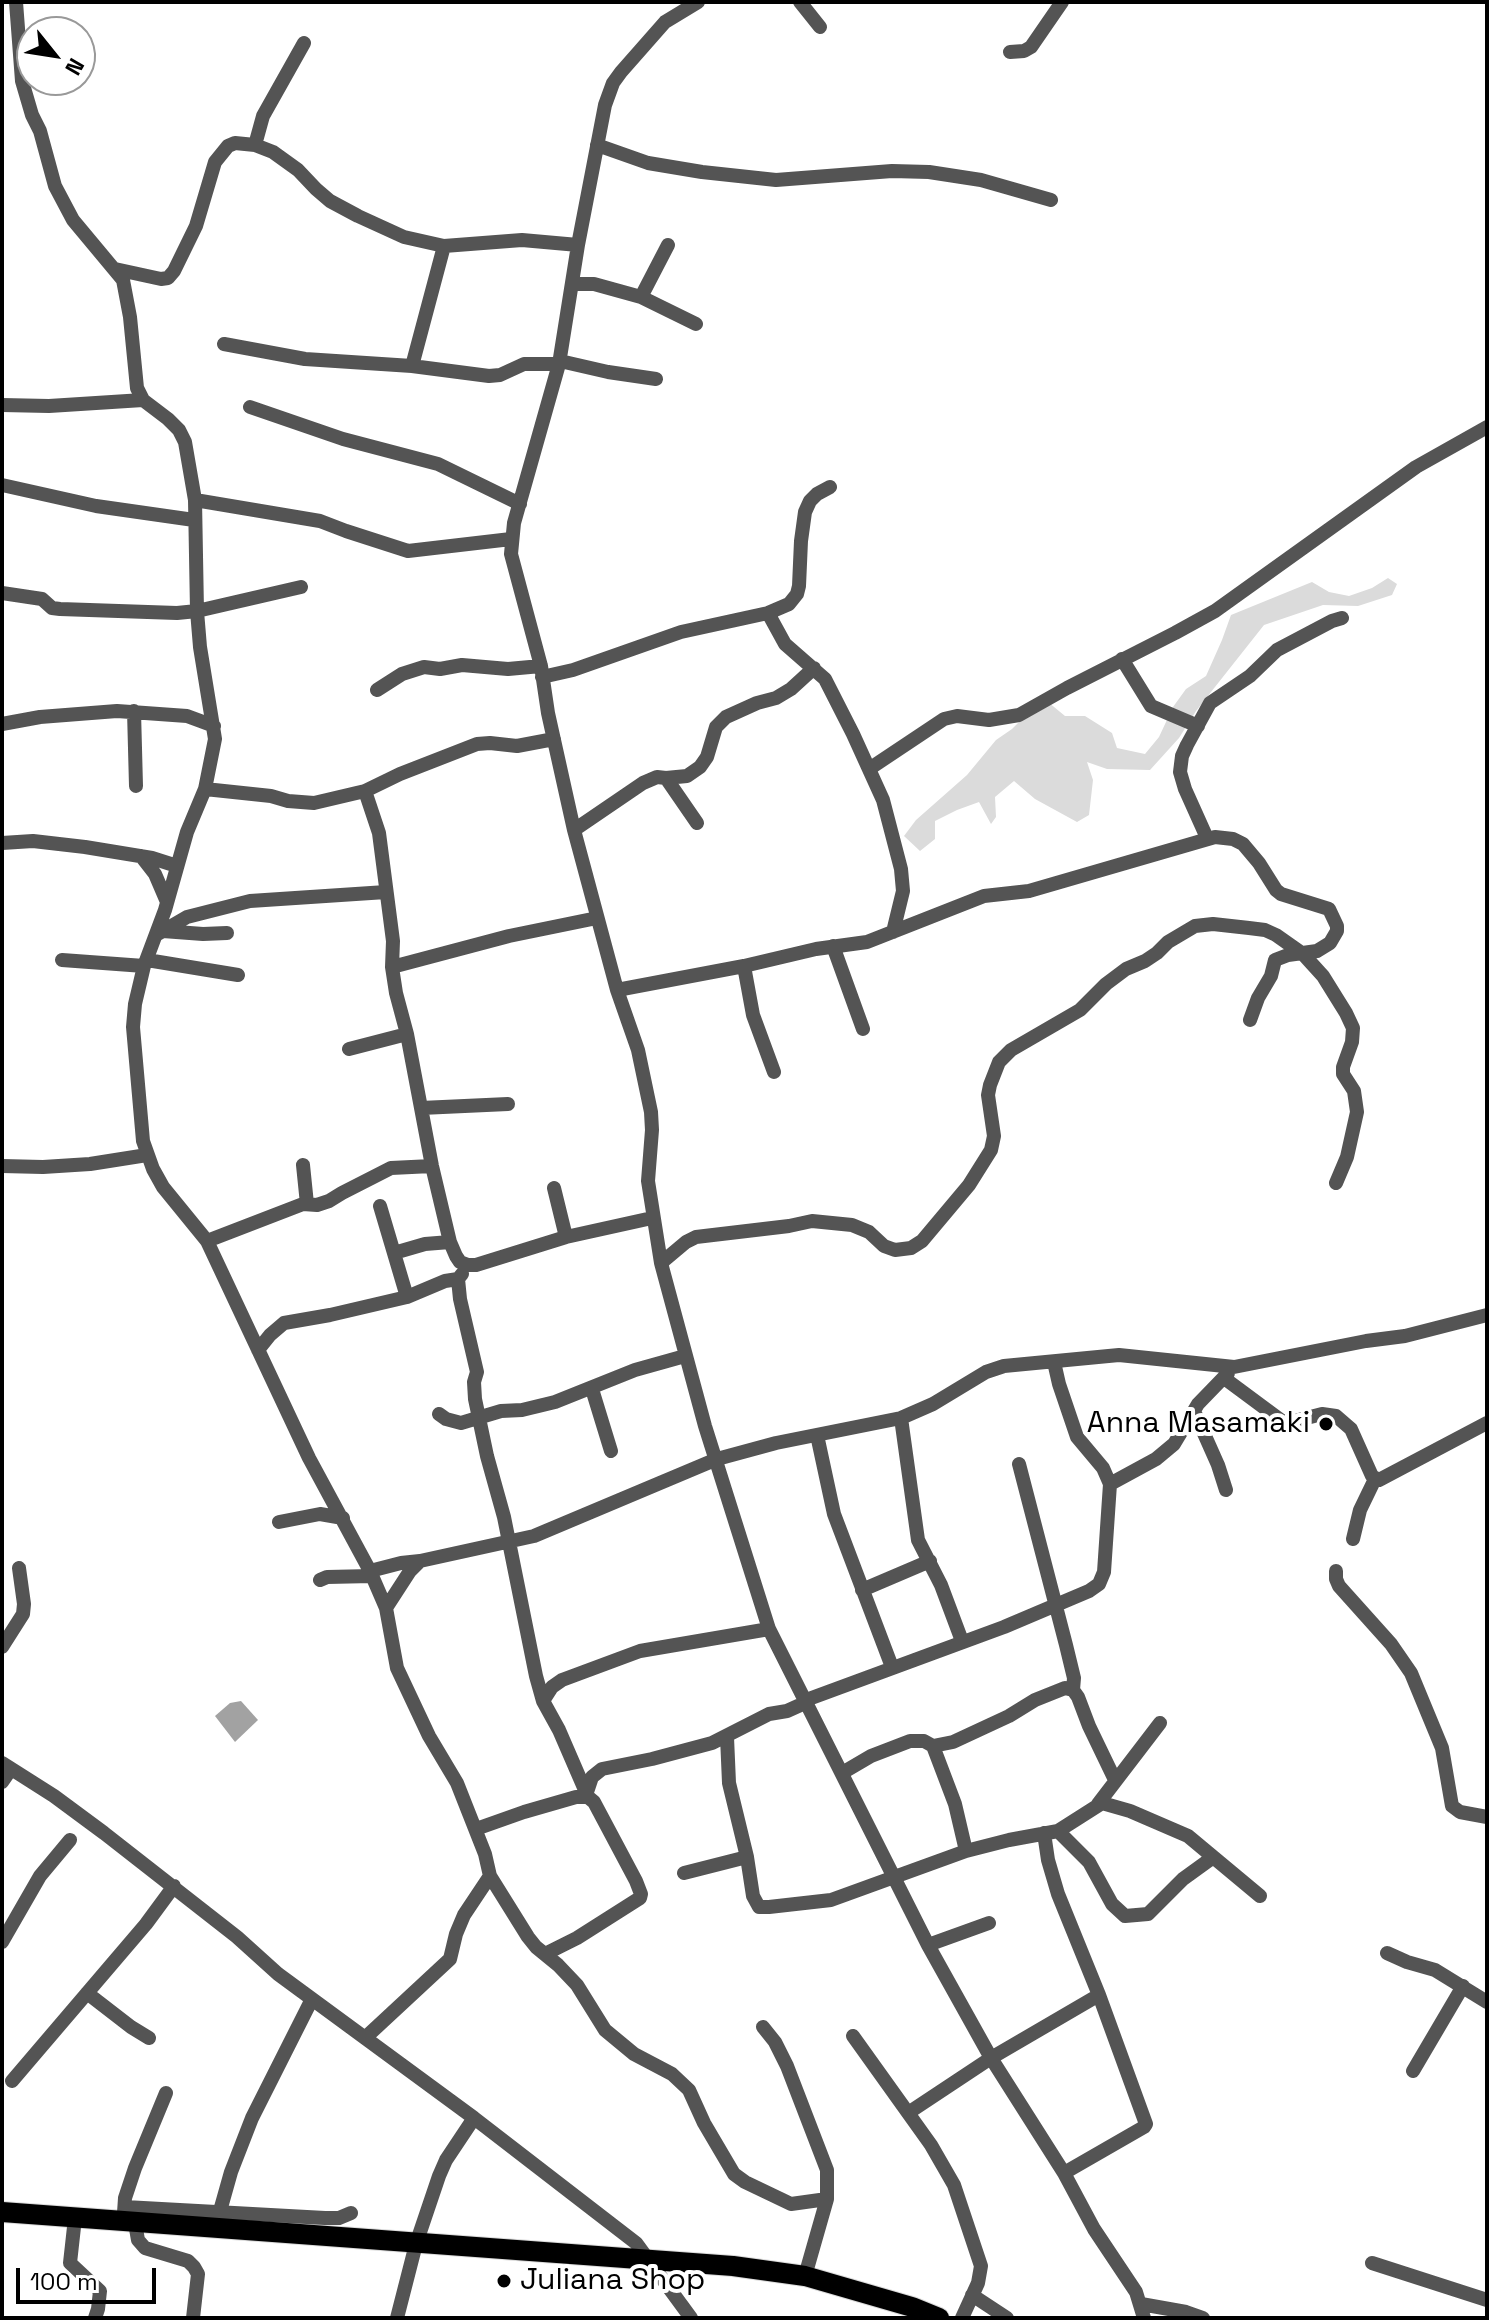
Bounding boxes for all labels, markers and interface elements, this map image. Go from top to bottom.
north arrow [16,16,96,96]
text: N [59,54,91,80]
place label: Anna Masamaki [1087,1406,1310,1442]
marker: Anna Masamaki [1317,1415,1335,1433]
scale bar [20,2252,160,2302]
place label: Juliana Shop [520,2263,705,2299]
text: 100 m [30,2266,98,2297]
marker: Juliana Shop [495,2272,513,2290]

